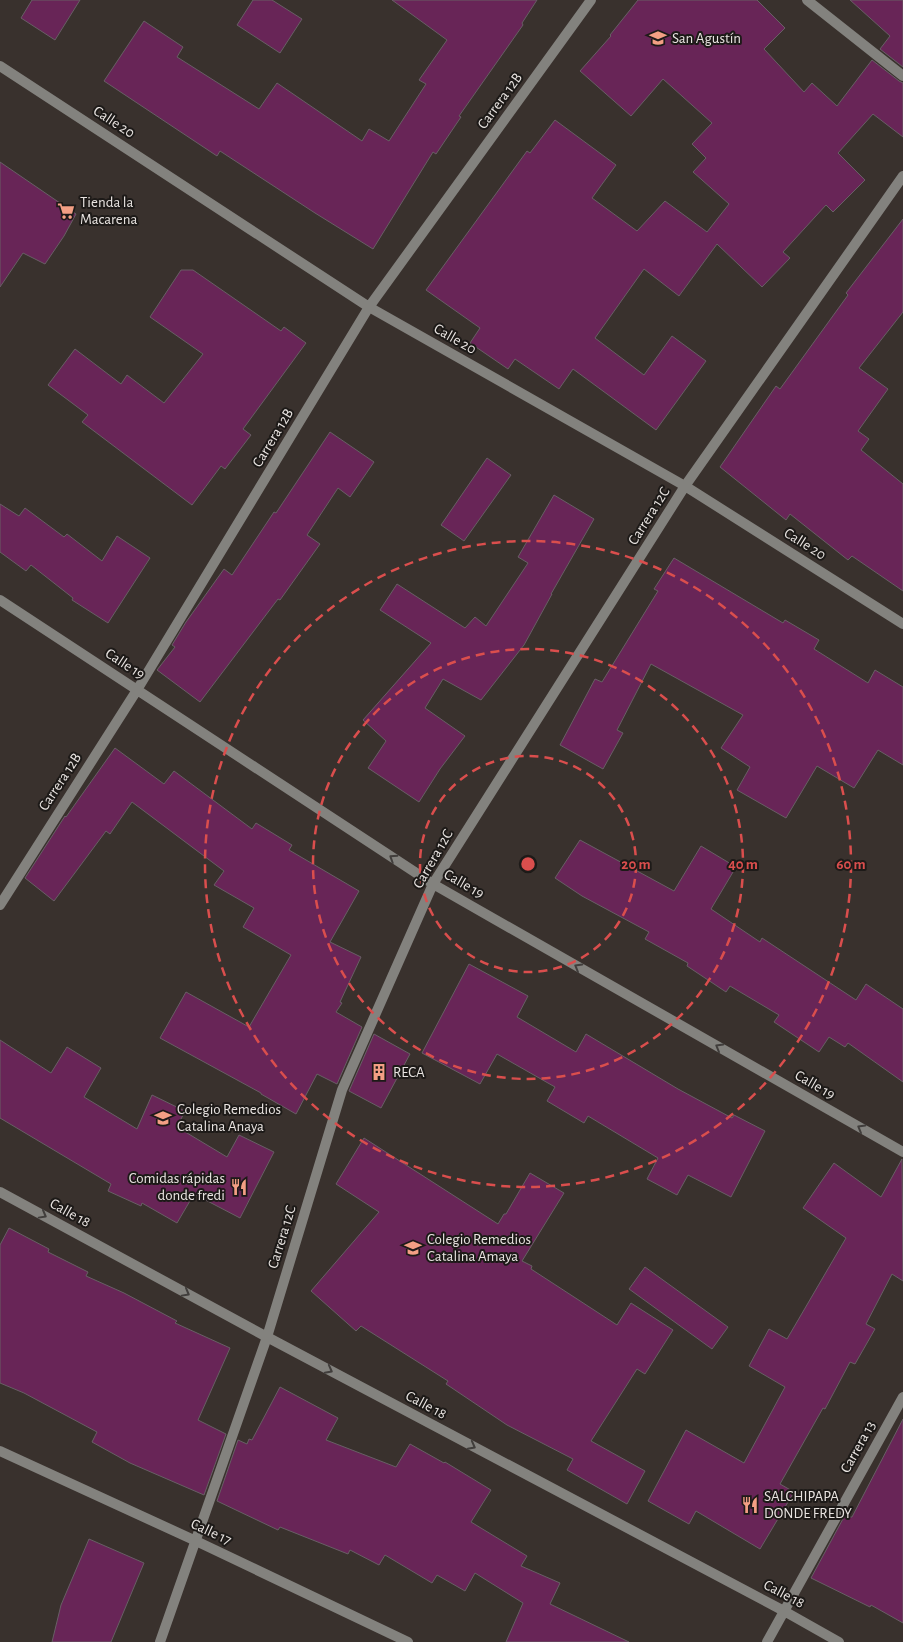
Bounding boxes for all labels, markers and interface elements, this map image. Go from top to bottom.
school or university icon: San Agustín [648,28,668,48]
place label: San Agustín [672,31,741,46]
street label: Carrera 12B [475,70,525,132]
street label: Calle 20 [91,103,138,141]
place label: Tienda la Macarena [80,195,137,227]
supermarket icon: Tienda la Macarena [56,201,76,221]
street label: Calle 20 [431,321,479,357]
street label: Carrera 12B [250,406,296,470]
street label: Carrera 12C [625,484,673,548]
street label: Calle 20 [781,525,829,563]
street label: Calle 19 [103,646,147,682]
street label: Carrera 12B [36,751,84,813]
street label: Carrera 12C [410,827,456,891]
one-way arrow [389,855,399,864]
centre of rings [519,855,537,873]
text: 20 m [621,857,651,872]
text: 40 m [728,857,758,872]
text: 60 m [836,857,866,872]
street label: Calle 19 [441,867,487,901]
one-way arrow [575,963,584,973]
one-way arrow [716,1043,725,1053]
building icon: RECA [369,1062,389,1082]
place label: RECA [393,1065,425,1080]
street label: Calle 19 [792,1068,838,1102]
place label: Colegio Remedios Catalina Anaya [177,1102,281,1134]
school or university icon: Colegio Remedios Catalina Anaya [153,1108,173,1128]
one-way arrow [857,1124,866,1134]
place label: Comidas rápidas donde fredi [129,1171,225,1203]
restaurant icon: Comidas rápidas donde fredi [229,1177,249,1197]
street label: Calle 18 [47,1196,93,1230]
street label: Carrera 12C [265,1204,299,1270]
one-way arrow [37,1209,46,1219]
place label: Colegio Remedios Catalina Amaya [427,1232,531,1264]
school or university icon: Colegio Remedios Catalina Amaya [403,1238,423,1258]
one-way arrow [180,1287,189,1297]
one-way arrow [323,1364,332,1374]
street label: Calle 18 [403,1388,449,1422]
street label: Carrera 13 [838,1419,878,1475]
one-way arrow [467,1440,476,1450]
place label: SALCHIPAPA DONDE FREDY [764,1489,852,1521]
restaurant icon: SALCHIPAPA DONDE FREDY [740,1495,760,1515]
street label: Calle 17 [188,1516,234,1548]
street label: Calle 18 [761,1577,807,1611]

